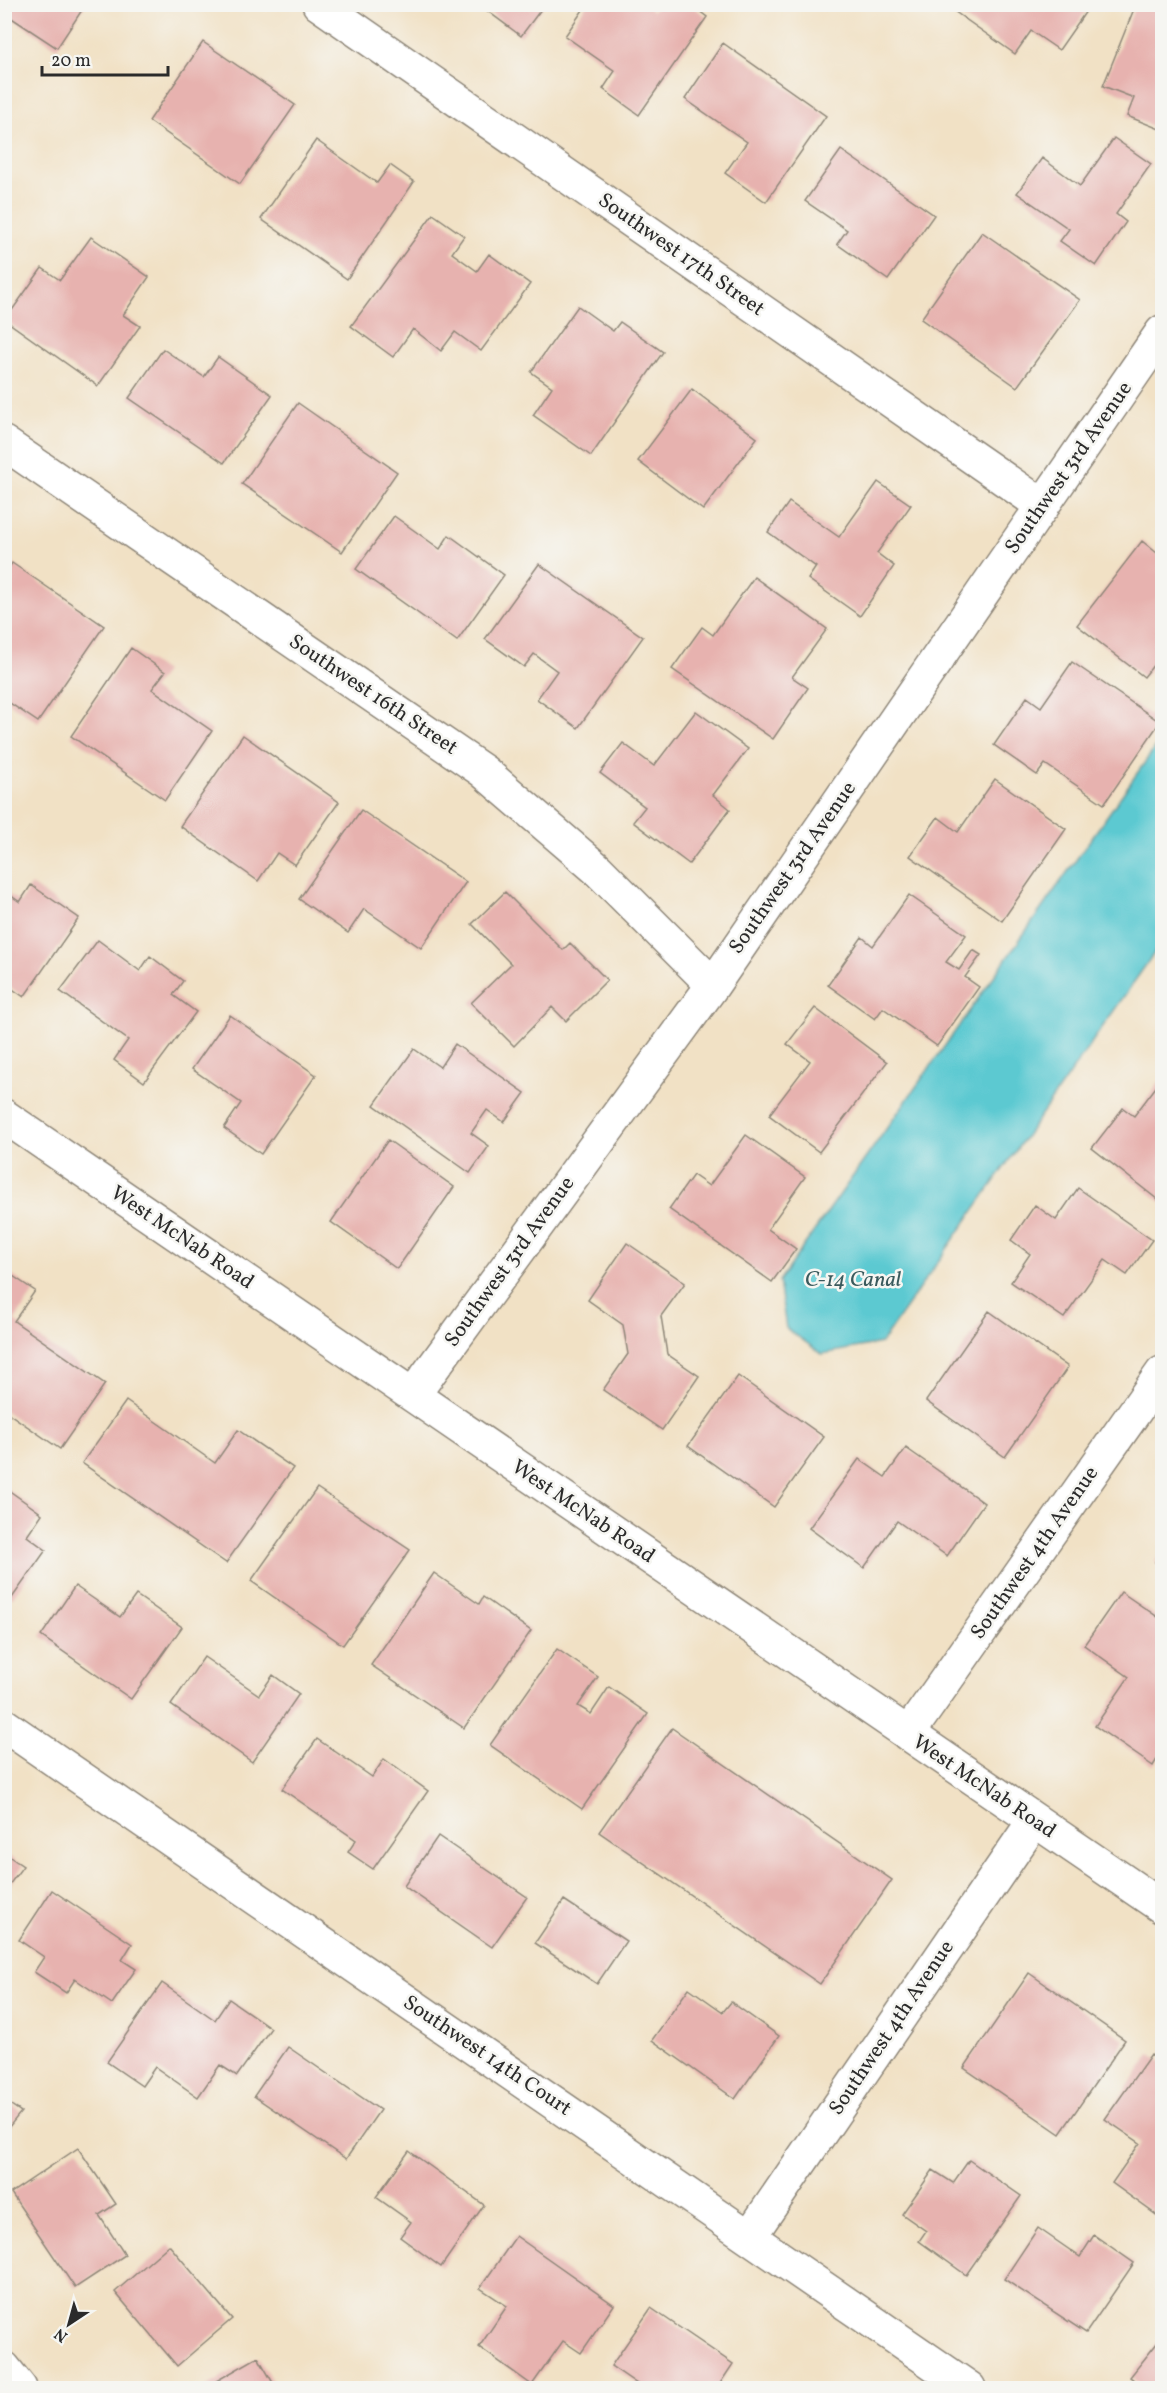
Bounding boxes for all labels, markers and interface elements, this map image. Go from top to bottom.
scale bar [42,39,168,77]
text: 20 m [51,49,91,74]
street label: Southwest 17th Street [592,186,770,324]
street label: Southwest 3rd Avenue [998,376,1140,560]
street label: Southwest 16th Street [283,628,463,762]
street label: Southwest 3rd Avenue [722,776,864,960]
street label: Southwest 3rd Avenue [438,1171,582,1353]
street label: West McNab Road [104,1179,260,1297]
water label: C-14 Canal [805,1265,902,1296]
street label: West McNab Road [505,1453,661,1571]
street label: Southwest 4th Avenue [964,1460,1106,1645]
street label: West McNab Road [906,1728,1062,1846]
street label: Southwest 4th Avenue [823,1935,962,2121]
street label: Southwest 14th Court [397,1989,577,2123]
north arrow [39,2294,99,2354]
text: N [50,2322,73,2347]

